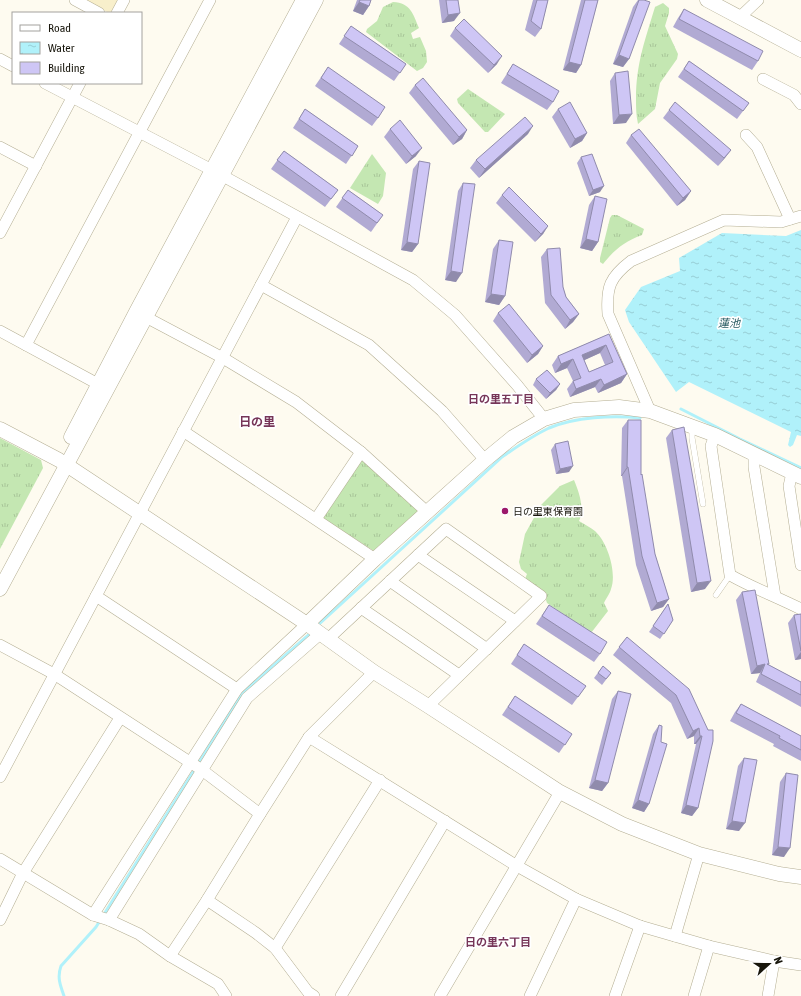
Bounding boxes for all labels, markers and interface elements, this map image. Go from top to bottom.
legend [12,12,142,84]
text: Road [48,21,71,35]
text: Water [48,41,75,55]
text: Building [48,61,86,75]
water label: 蓮池 [718,317,741,329]
district label: 日の里五丁目 [468,393,534,405]
district label: 日の里 [239,415,275,429]
marker: 日の里東保育園 [500,506,510,516]
place label: 日の里東保育園 [513,506,583,517]
district label: 日の里六丁目 [465,936,531,948]
north arrow [749,944,789,984]
text: N [772,955,785,966]

